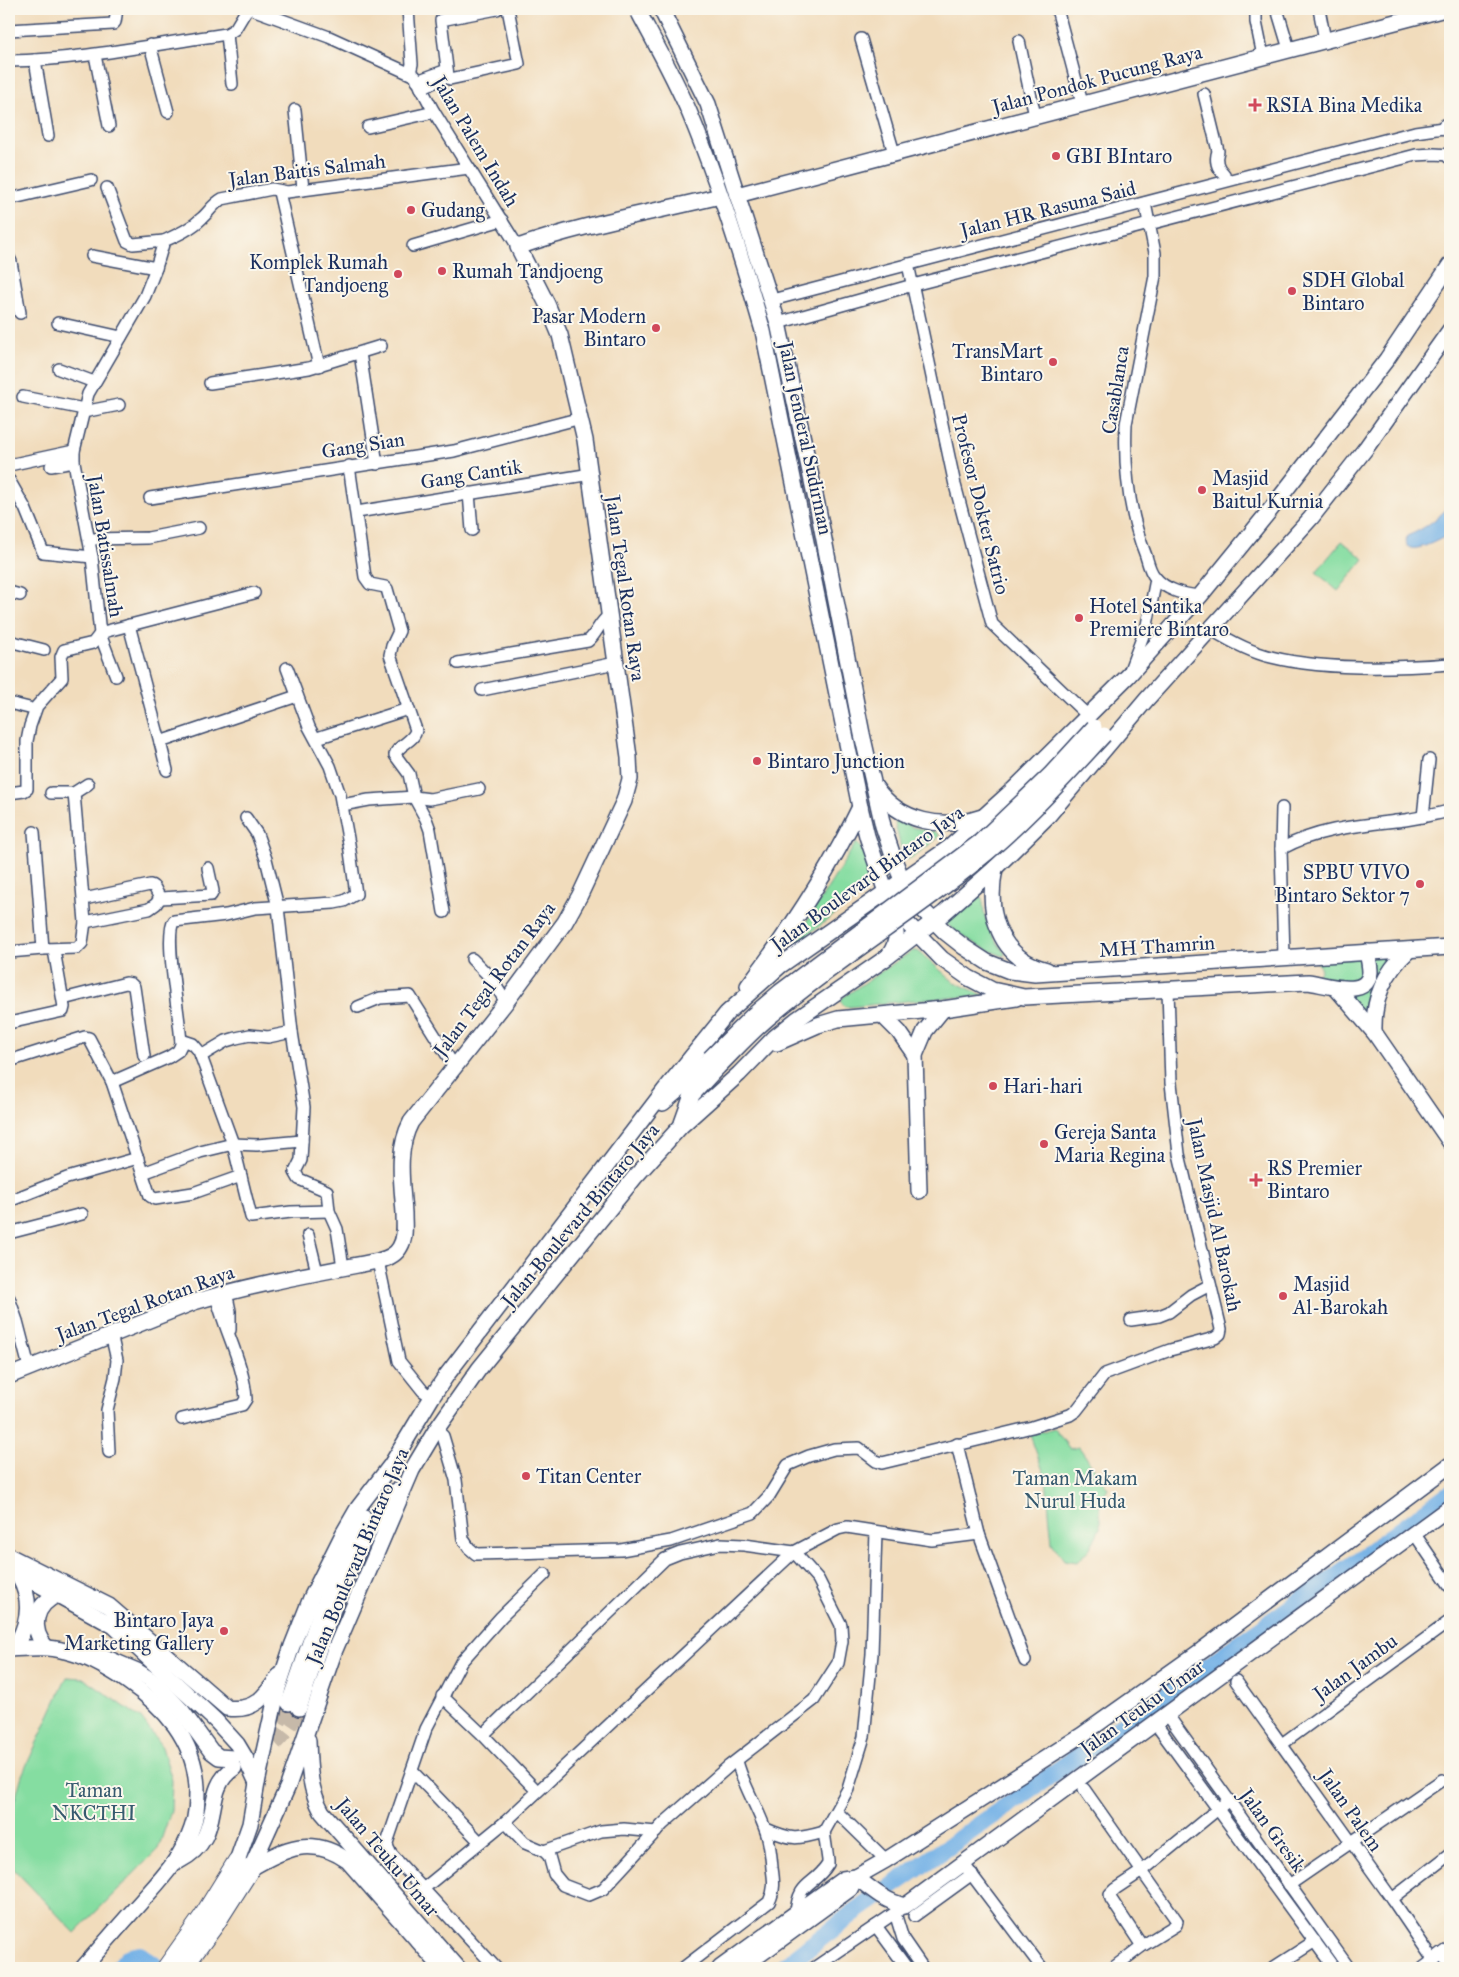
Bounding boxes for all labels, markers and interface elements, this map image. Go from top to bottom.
street label: Jalan Pondok Pucung Raya [987,39,1205,120]
street label: Jalan Palem Indah [426,70,524,211]
place label: RSIA Bina Medika [1266,93,1423,117]
marker: RSIA Bina Medika [1248,98,1262,112]
place label: GBI BIntaro [1066,144,1172,168]
street label: Jalan Baitis Salmah [225,148,387,193]
marker: GBI BIntaro [1050,150,1062,162]
street label: Jalan HR Rasuna Said [956,176,1139,244]
place label: Gudang [421,198,486,223]
marker: Gudang [405,204,417,216]
place label: Komplek Rumah Tandjoeng [249,250,389,298]
place label: Rumah Tandjoeng [452,259,603,284]
marker: Rumah Tandjoeng [436,265,448,277]
marker: Komplek Rumah Tandjoeng [392,268,404,280]
place label: SDH Global Bintaro [1302,268,1405,315]
marker: SDH Global Bintaro [1286,285,1298,297]
place label: Pasar Modern Bintaro [532,304,646,351]
marker: Pasar Modern Bintaro [650,322,662,334]
street label: Jalan Jenderal Sudirman [772,337,838,537]
place label: TransMart Bintaro [952,339,1043,386]
street label: Casablanca [1096,344,1134,436]
marker: TransMart Bintaro [1047,356,1059,368]
street label: Profesor Dokter Satrio [947,411,1015,597]
street label: Gang Sian [320,427,407,464]
street label: Gang Cantik [419,454,524,495]
place label: Masjid Baitul Kurnia [1212,466,1324,513]
street label: Jalan Batissalmah [82,471,129,619]
marker: Masjid Baitul Kurnia [1196,484,1208,496]
street label: Jalan Tegal Rotan Raya [600,491,651,683]
place label: Hotel Santika Premiere Bintaro [1089,594,1229,641]
marker: Hotel Santika Premiere Bintaro [1073,612,1085,624]
place label: Bintaro Junction [767,749,905,774]
marker: Bintaro Junction [751,755,763,767]
street label: Jalan Boulevard Bintaro Jaya [764,800,969,958]
place label: SPBU VIVO Bintaro Sektor 7 [1274,860,1410,907]
marker: SPBU VIVO Bintaro Sektor 7 [1414,878,1426,890]
street label: Jalan Tegal Rotan Raya [427,896,561,1063]
street label: MH Thamrin [1098,930,1216,962]
place label: Hari-hari [1003,1074,1083,1098]
marker: Hari-hari [987,1080,999,1092]
street label: Jalan Masjid Al Barokah [1181,1114,1247,1314]
street label: Jalan Boulevard Bintaro Jaya [495,1118,665,1314]
place label: Gereja Santa Maria Regina [1054,1120,1166,1168]
marker: Gereja Santa Maria Regina [1038,1138,1050,1150]
place label: RS Premier Bintaro [1267,1156,1362,1203]
marker: RS Premier Bintaro [1249,1173,1263,1187]
street label: Jalan Tegal Rotan Raya [51,1259,238,1348]
place label: Masjid Al-Barokah [1292,1272,1388,1319]
marker: Masjid Al-Barokah [1277,1290,1289,1302]
street label: Jalan Boulevard Bintaro Jaya [300,1444,415,1670]
place label: Titan Center [536,1464,642,1488]
park label: Taman Makam Nurul Huda [1013,1466,1138,1513]
marker: Titan Center [520,1470,532,1482]
place label: Bintaro Jaya Marketing Gallery [64,1608,215,1656]
marker: Bintaro Jaya Marketing Gallery [218,1625,230,1637]
street label: Jalan Jambu [1307,1628,1403,1708]
street label: Jalan Teuku Umar [1073,1653,1210,1762]
street label: Jalan Palem [1312,1763,1388,1857]
park label: Taman NKCTHI [52,1778,136,1825]
street label: Jalan Gresik [1233,1782,1312,1878]
street label: Jalan Teuku Umar [329,1791,445,1923]

